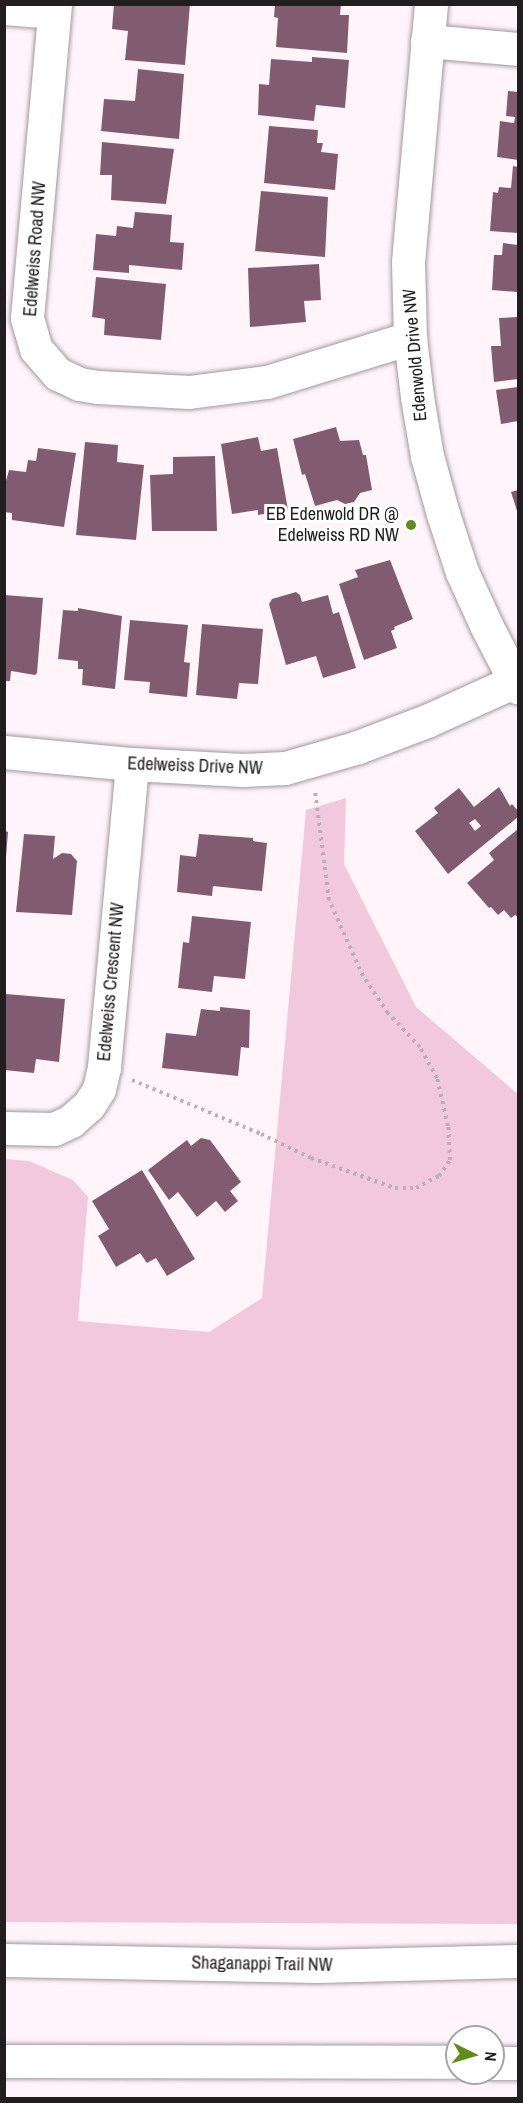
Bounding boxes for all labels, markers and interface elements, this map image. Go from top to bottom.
street label: Edelweiss Road NW [20,181,50,317]
street label: Edenwold Drive NW [398,288,432,422]
place label: EB Edenwold DR @ Edelweiss RD NW [266,504,399,546]
marker: EB Edenwold DR @ Edelweiss RD NW [404,518,418,532]
street label: Edelweiss Drive NW [127,753,263,779]
street label: Edelweiss Crescent NW [93,902,129,1062]
street label: Shaganappi Trail NW [191,1952,333,1976]
north arrow [445,2025,505,2085]
text: N [480,2051,502,2062]

